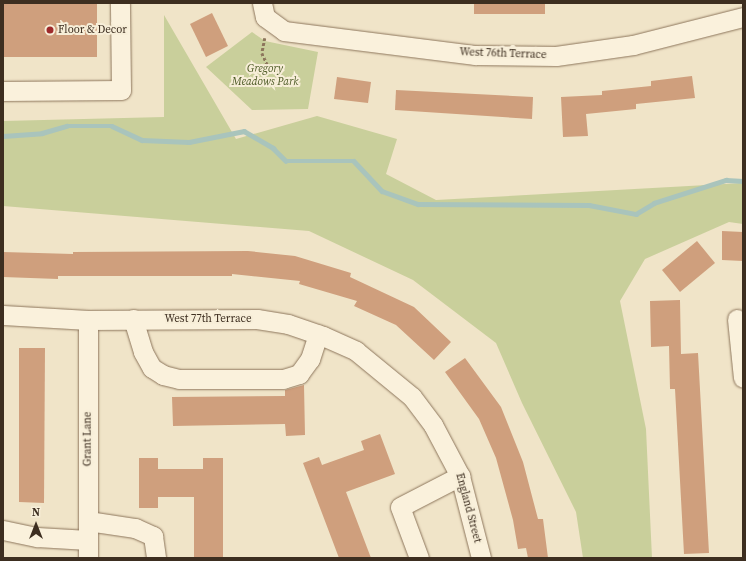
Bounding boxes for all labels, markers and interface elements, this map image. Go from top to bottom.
place label: Floor & Decor [58,23,127,37]
marker: Floor & Decor [45,25,55,35]
street label: West 76th Terrace [459,46,547,62]
park label: Gregory Meadows Park [232,63,298,89]
street label: West 77th Terrace [164,312,252,326]
street label: Grant Lane [81,412,95,466]
street label: England Street [452,472,484,544]
north arrow [16,505,56,545]
text: N [32,505,40,520]

